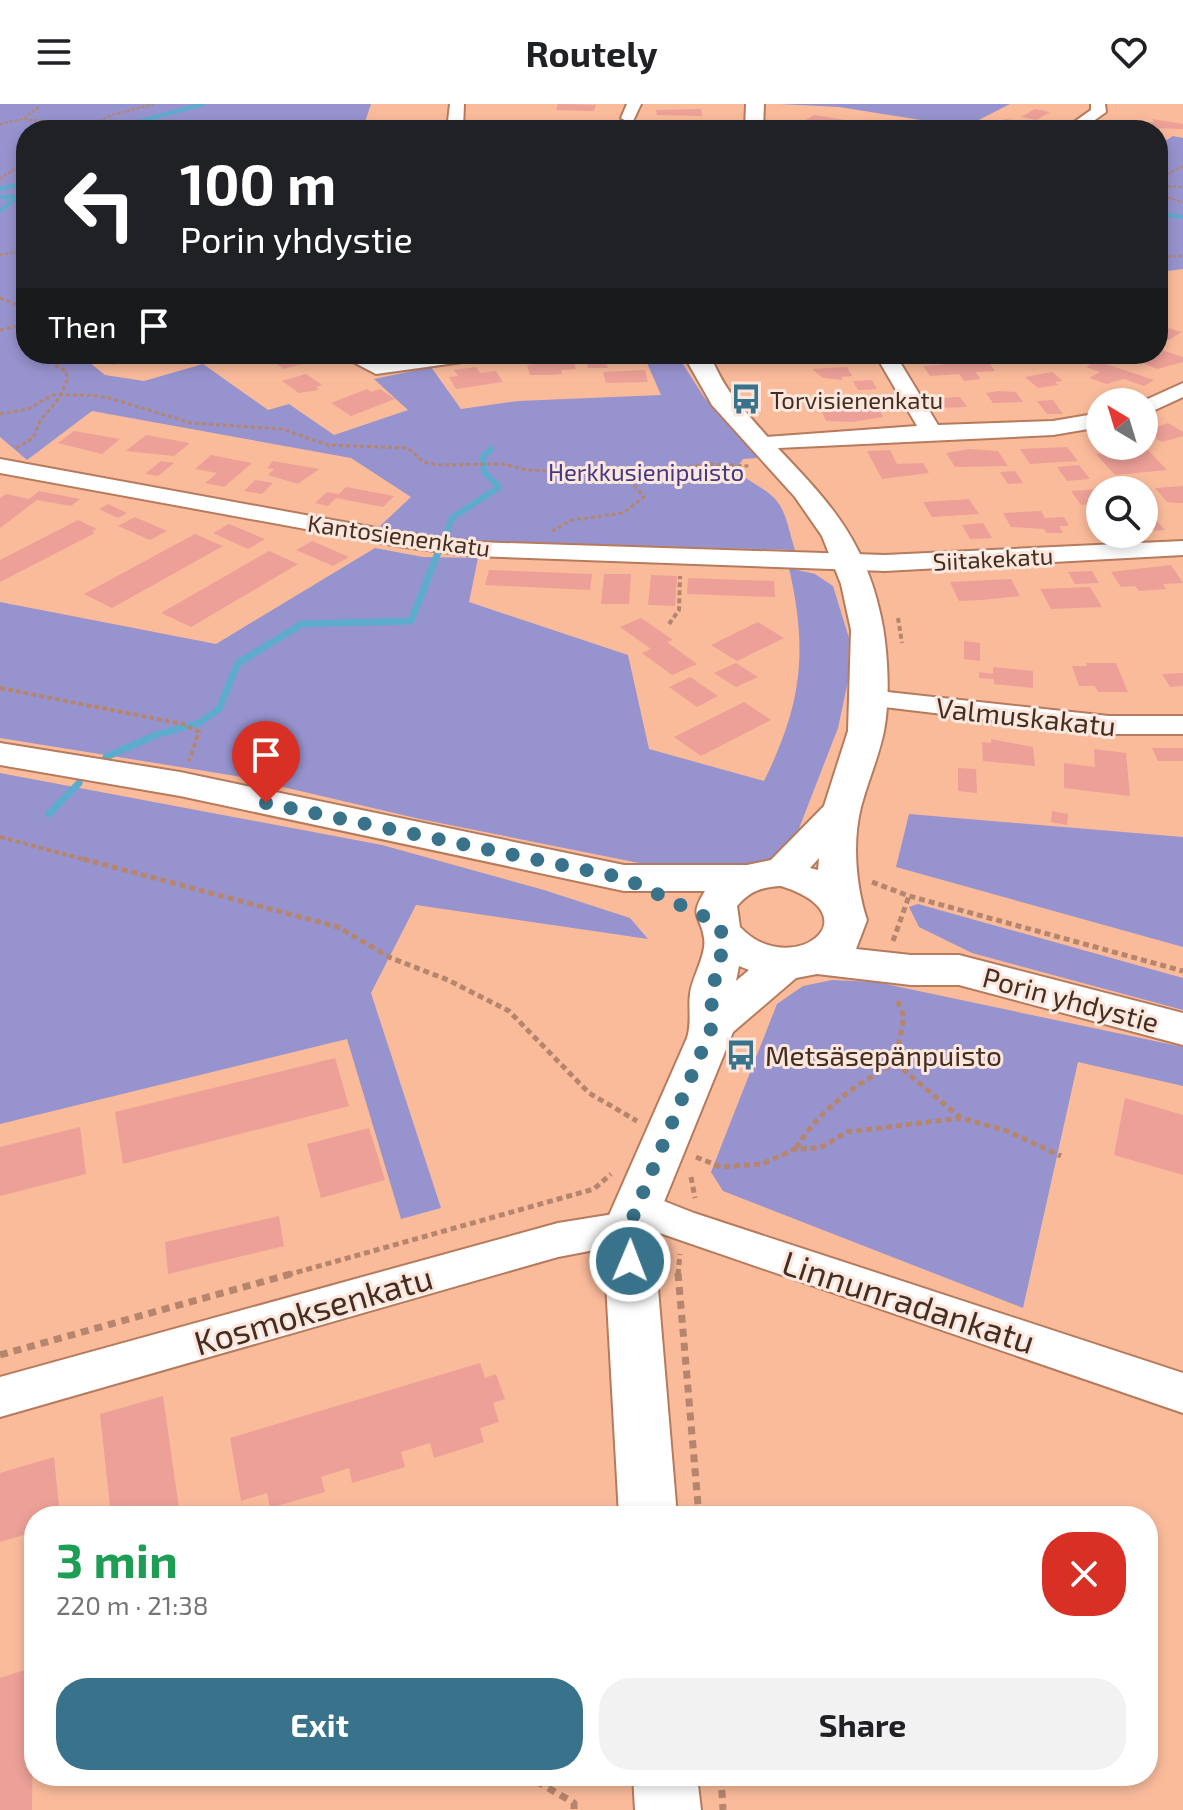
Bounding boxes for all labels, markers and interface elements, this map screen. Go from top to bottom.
icon: menu [32,30,76,74]
icon: heart [1107,30,1151,74]
text: Routely [525,31,658,74]
text: 100 m [180,149,336,216]
icon: left [48,152,152,256]
text: Porin yhdystie [180,217,413,260]
icon: arrive [132,304,176,348]
text: Then [48,308,116,344]
bus stop icon: Torvisienenkatu [729,382,763,416]
place label: Torvisienenkatu [770,385,943,414]
north arrow [1086,388,1158,460]
map controls [1086,388,1158,548]
park label: Herkkusienipuisto [548,457,744,486]
button: search [1086,476,1158,548]
street label: Kantosienenkatu [306,508,492,562]
street label: Siitakekatu [932,540,1054,576]
street label: Valmuskakatu [934,690,1118,742]
pin [232,721,300,803]
icon: arrive [244,733,288,777]
street label: Porin yhdystie [979,959,1163,1039]
bus stop icon: Metsäsepänpuisto [724,1038,758,1072]
place label: Metsäsepänpuisto [765,1038,1002,1072]
position arrow [588,1219,672,1303]
street label: Linnunradankatu [778,1241,1040,1361]
street label: Kosmoksenkatu [189,1255,437,1363]
text: 3 min [56,1530,178,1588]
button: close [1042,1532,1126,1616]
text: 220 m · 21:38 [56,1589,209,1620]
button: Exit [56,1678,583,1770]
button: Share [599,1678,1126,1770]

